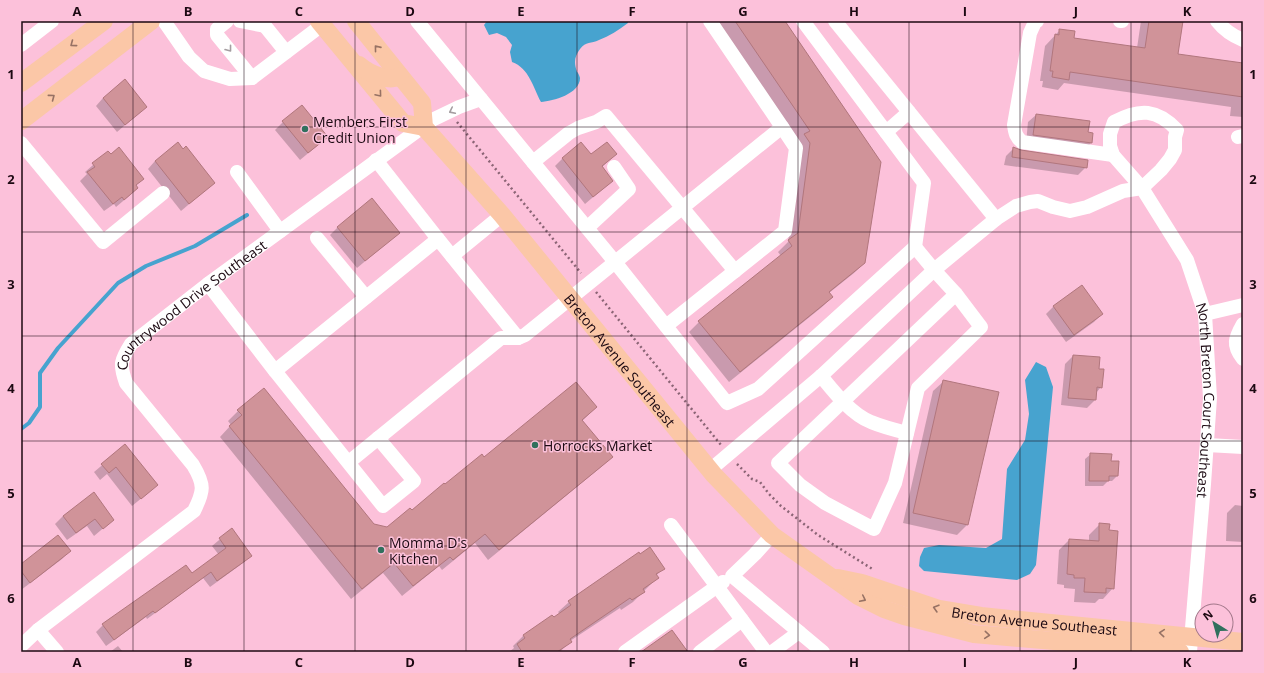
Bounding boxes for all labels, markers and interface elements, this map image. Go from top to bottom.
text: A [73,2,82,20]
text: B [184,2,193,20]
text: C [295,2,303,20]
text: D [405,2,415,20]
text: E [517,2,525,20]
text: F [628,2,636,20]
text: G [738,2,748,20]
text: H [849,2,859,20]
text: I [963,2,967,20]
text: J [1073,2,1078,20]
text: K [1183,2,1192,20]
one-way arrow [70,39,77,47]
one-way arrow [224,45,231,52]
one-way arrow [375,45,382,52]
text: 1 [7,65,15,83]
text: 1 [1249,65,1257,83]
one-way arrow [375,90,382,97]
one-way arrow [48,94,55,102]
one-way arrow [448,106,456,114]
place label: Members First Credit Union [313,112,407,147]
marker: Members First Credit Union [300,124,310,134]
text: 2 [7,170,15,188]
text: 2 [1249,170,1257,188]
street label: Countrywood Drive Southeast [112,235,270,370]
text: 3 [7,275,15,293]
text: 3 [1249,275,1257,293]
street label: Breton Avenue Southeast [560,290,680,430]
street label: North Breton Court Southeast [1192,300,1220,499]
text: 4 [7,379,15,397]
text: 4 [1249,379,1257,397]
place label: Horrocks Market [543,436,652,455]
marker: Horrocks Market [530,440,540,450]
text: 5 [7,484,15,502]
text: 5 [1249,484,1257,502]
place label: Momma D's Kitchen [389,533,468,568]
marker: Momma D's Kitchen [376,545,386,555]
text: 6 [7,589,15,607]
text: 6 [1249,589,1257,607]
one-way arrow [859,594,866,602]
street label: Breton Avenue Southeast [950,602,1118,639]
north arrow [1194,603,1234,643]
one-way arrow [933,604,940,613]
text: N [1200,606,1216,623]
one-way arrow [1159,629,1165,638]
one-way arrow [984,631,990,640]
text: A [73,653,82,671]
text: B [184,653,193,671]
text: C [295,653,303,671]
text: D [405,653,415,671]
text: E [517,653,525,671]
text: F [628,653,636,671]
text: G [738,653,748,671]
text: H [849,653,859,671]
text: I [963,653,967,671]
text: J [1073,653,1078,671]
text: K [1183,653,1192,671]

